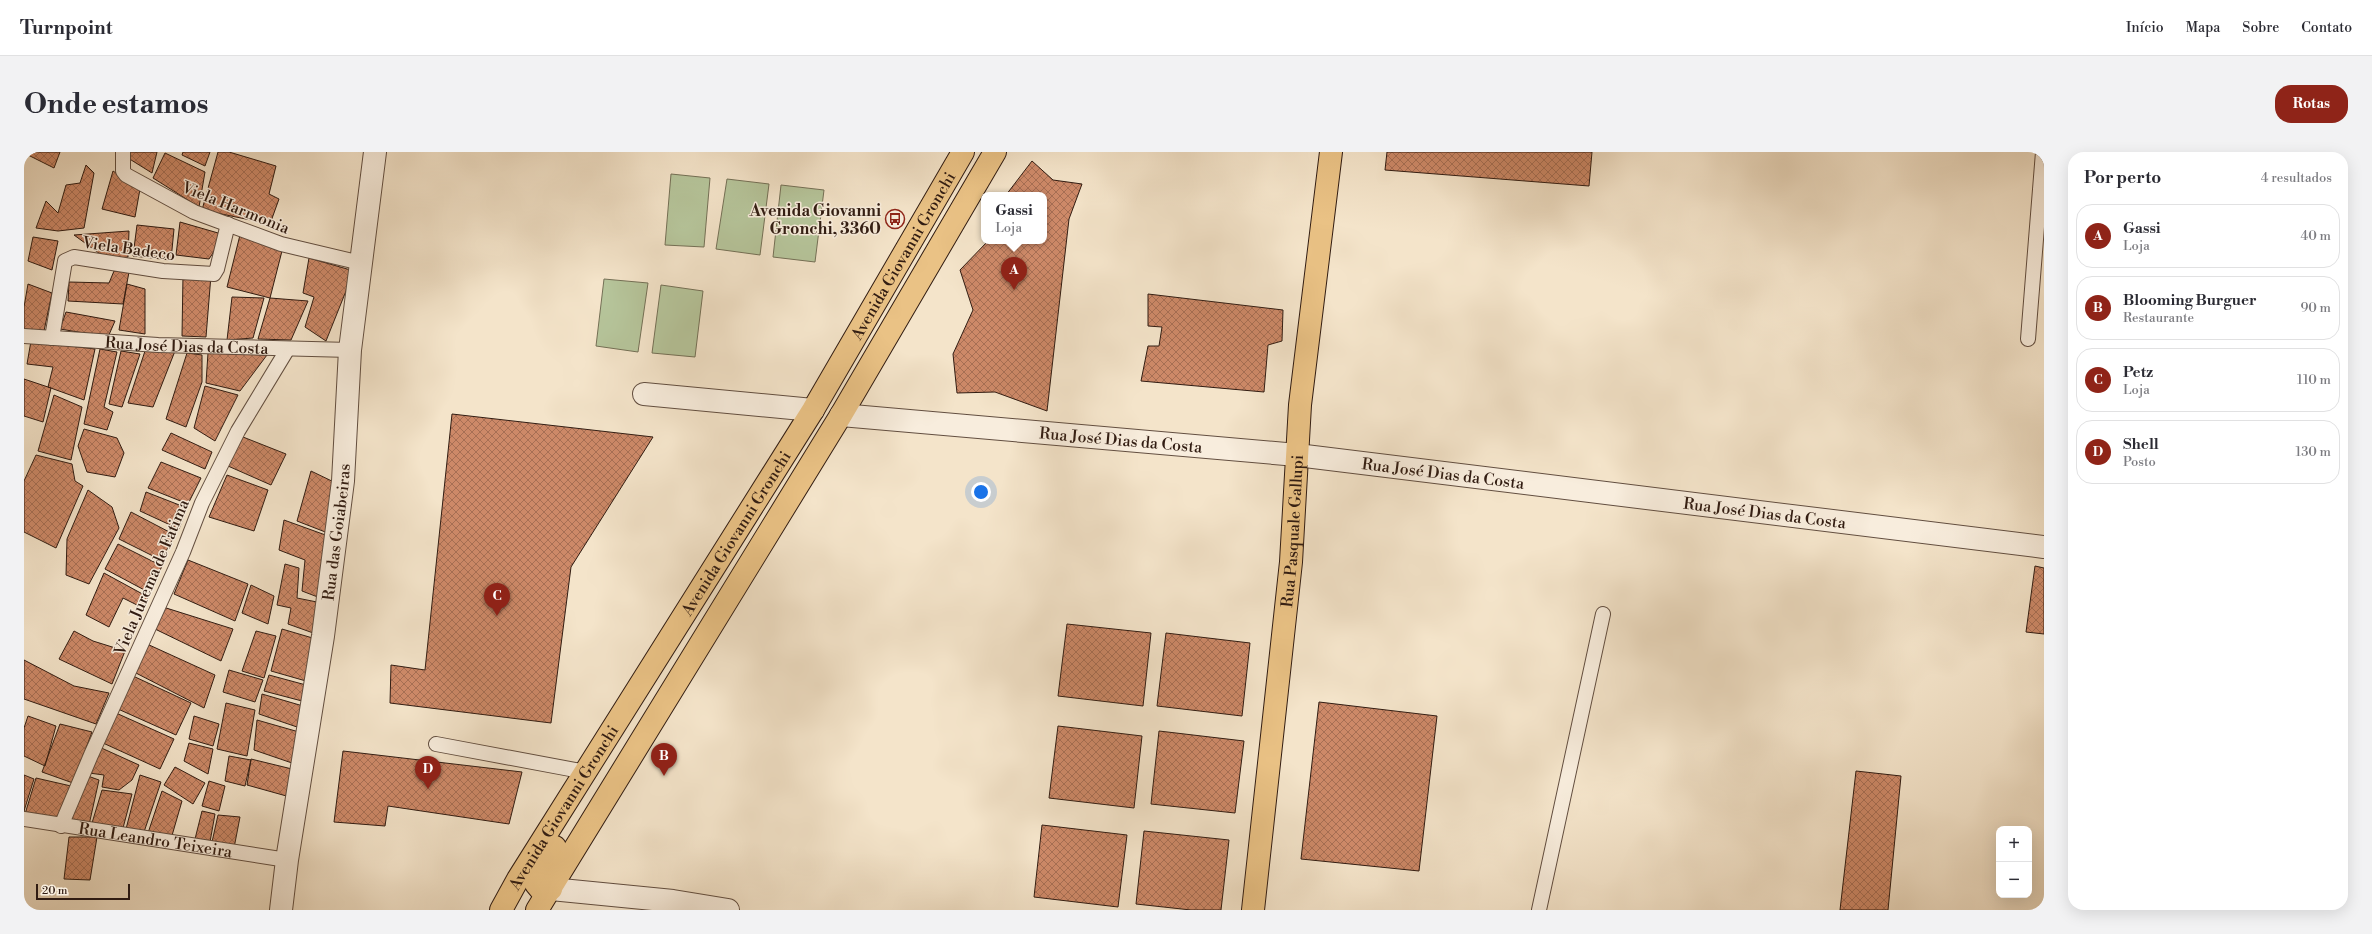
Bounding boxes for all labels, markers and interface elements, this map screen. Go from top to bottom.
text: Turnpoint [20,16,113,40]
text: Início [2126,19,2164,37]
text: Mapa [2186,19,2220,37]
text: Sobre [2242,19,2279,37]
text: Contato [2301,19,2352,37]
button: Rotas [2275,85,2348,123]
text: Onde estamos [24,87,209,122]
text: Por perto [2084,167,2161,189]
street label: Avenida Giovanni Gronchi [847,169,960,344]
text: 4 resultados [2261,170,2332,186]
street label: Viela Harmonia [178,177,293,239]
popup [981,192,1047,244]
place label: Avenida Giovanni Gronchi, 3360 [748,201,881,239]
text: Gassi [995,201,1033,220]
bus stop icon: Avenida Giovanni Gronchi, 3360 [884,208,906,230]
text: Gassi [2123,219,2161,238]
text: Loja [995,220,1022,236]
text: A [2093,228,2103,244]
text: 40 m [2301,228,2331,244]
street label: Viela Badeco [80,232,177,265]
text: Loja [2123,238,2150,254]
pin: A [1001,257,1027,290]
text: Blooming Burguer [2123,291,2257,310]
text: B [2093,300,2103,316]
text: 90 m [2300,300,2331,316]
text: Restaurante [2123,310,2194,326]
street label: Rua José Dias da Costa [104,332,270,359]
text: Petz [2123,363,2153,382]
text: C [2093,372,2103,388]
text: 110 m [2297,372,2331,388]
text: Loja [2123,382,2150,398]
street label: Rua José Dias da Costa [1038,423,1204,458]
text: Shell [2123,435,2159,454]
text: D [2093,444,2103,460]
text: 130 m [2296,444,2331,460]
street label: Avenida Giovanni Gronchi [677,448,796,620]
street label: Rua Pasquale Gallupi [1277,454,1308,609]
street label: Rua José Dias da Costa [1361,454,1526,494]
text: Posto [2123,454,2156,470]
street label: Rua das Goiabeiras [319,463,355,602]
your location [971,482,991,502]
street label: Rua José Dias da Costa [1682,494,1848,534]
street label: Viela Jurema de Fatima [110,496,194,659]
pin: C [484,583,510,616]
street label: Avenida Giovanni Gronchi [504,722,623,895]
pin: B [651,743,677,776]
pin: D [415,756,441,789]
street label: Rua Leandro Teixeira [77,819,234,862]
map controls [1996,826,2032,898]
button: + [1996,826,2032,862]
button: − [1996,862,2032,898]
scale bar [36,882,130,901]
text: 20 m [42,884,67,898]

